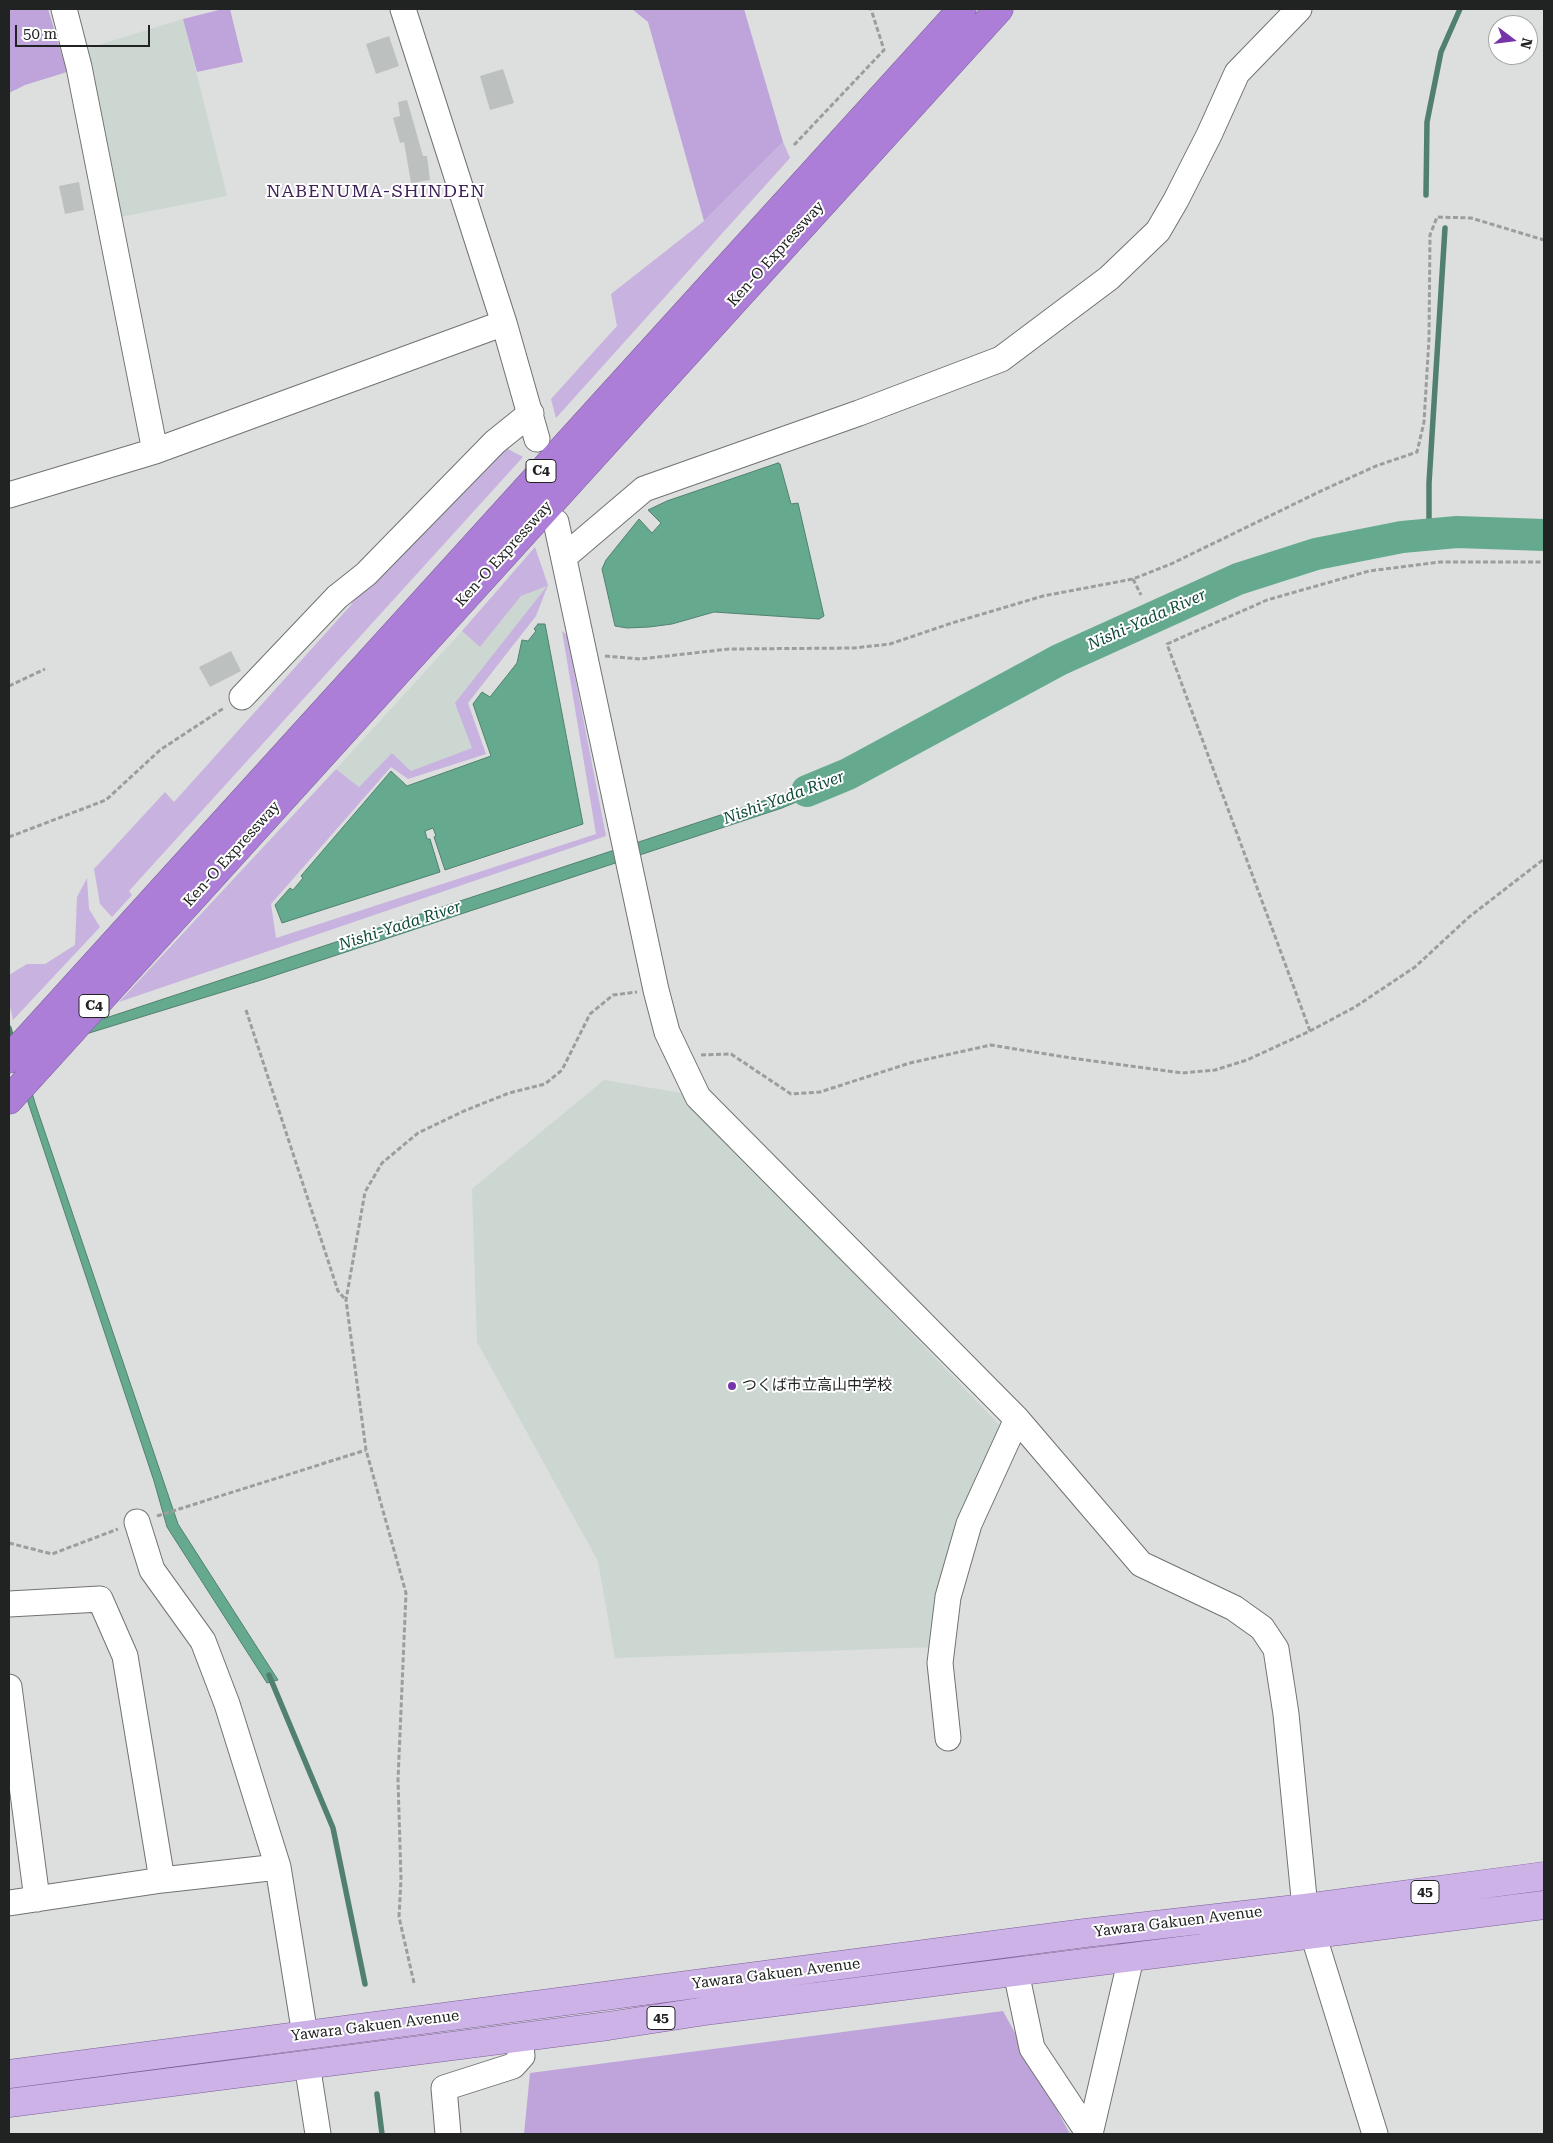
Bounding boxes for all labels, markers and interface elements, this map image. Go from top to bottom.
scale bar [18,15,152,47]
north arrow [1488,15,1538,65]
text: 50 m [23,25,57,43]
text: N [1517,36,1536,51]
district label: NABENUMA-SHINDEN [264,181,488,203]
street label: Ken-O Expressway [724,197,828,311]
road number: C4 [526,460,556,482]
street label: Ken-O Expressway [452,497,556,611]
water label: Nishi-Yada River [1085,585,1209,655]
water label: Nishi-Yada River [721,767,847,829]
street label: Ken-O Expressway [180,797,284,911]
water label: Nishi-Yada River [336,897,464,955]
road number: C4 [79,994,109,1018]
place label: つくば市立高山中学校 [742,1377,892,1395]
marker: つくば市立高山中学校 [726,1380,738,1392]
road number: 45 [1411,1880,1439,1904]
street label: Yawara Gakuen Avenue [1093,1903,1263,1941]
street label: Yawara Gakuen Avenue [691,1955,861,1993]
road number: 45 [647,2006,675,2030]
street label: Yawara Gakuen Avenue [290,2007,460,2045]

